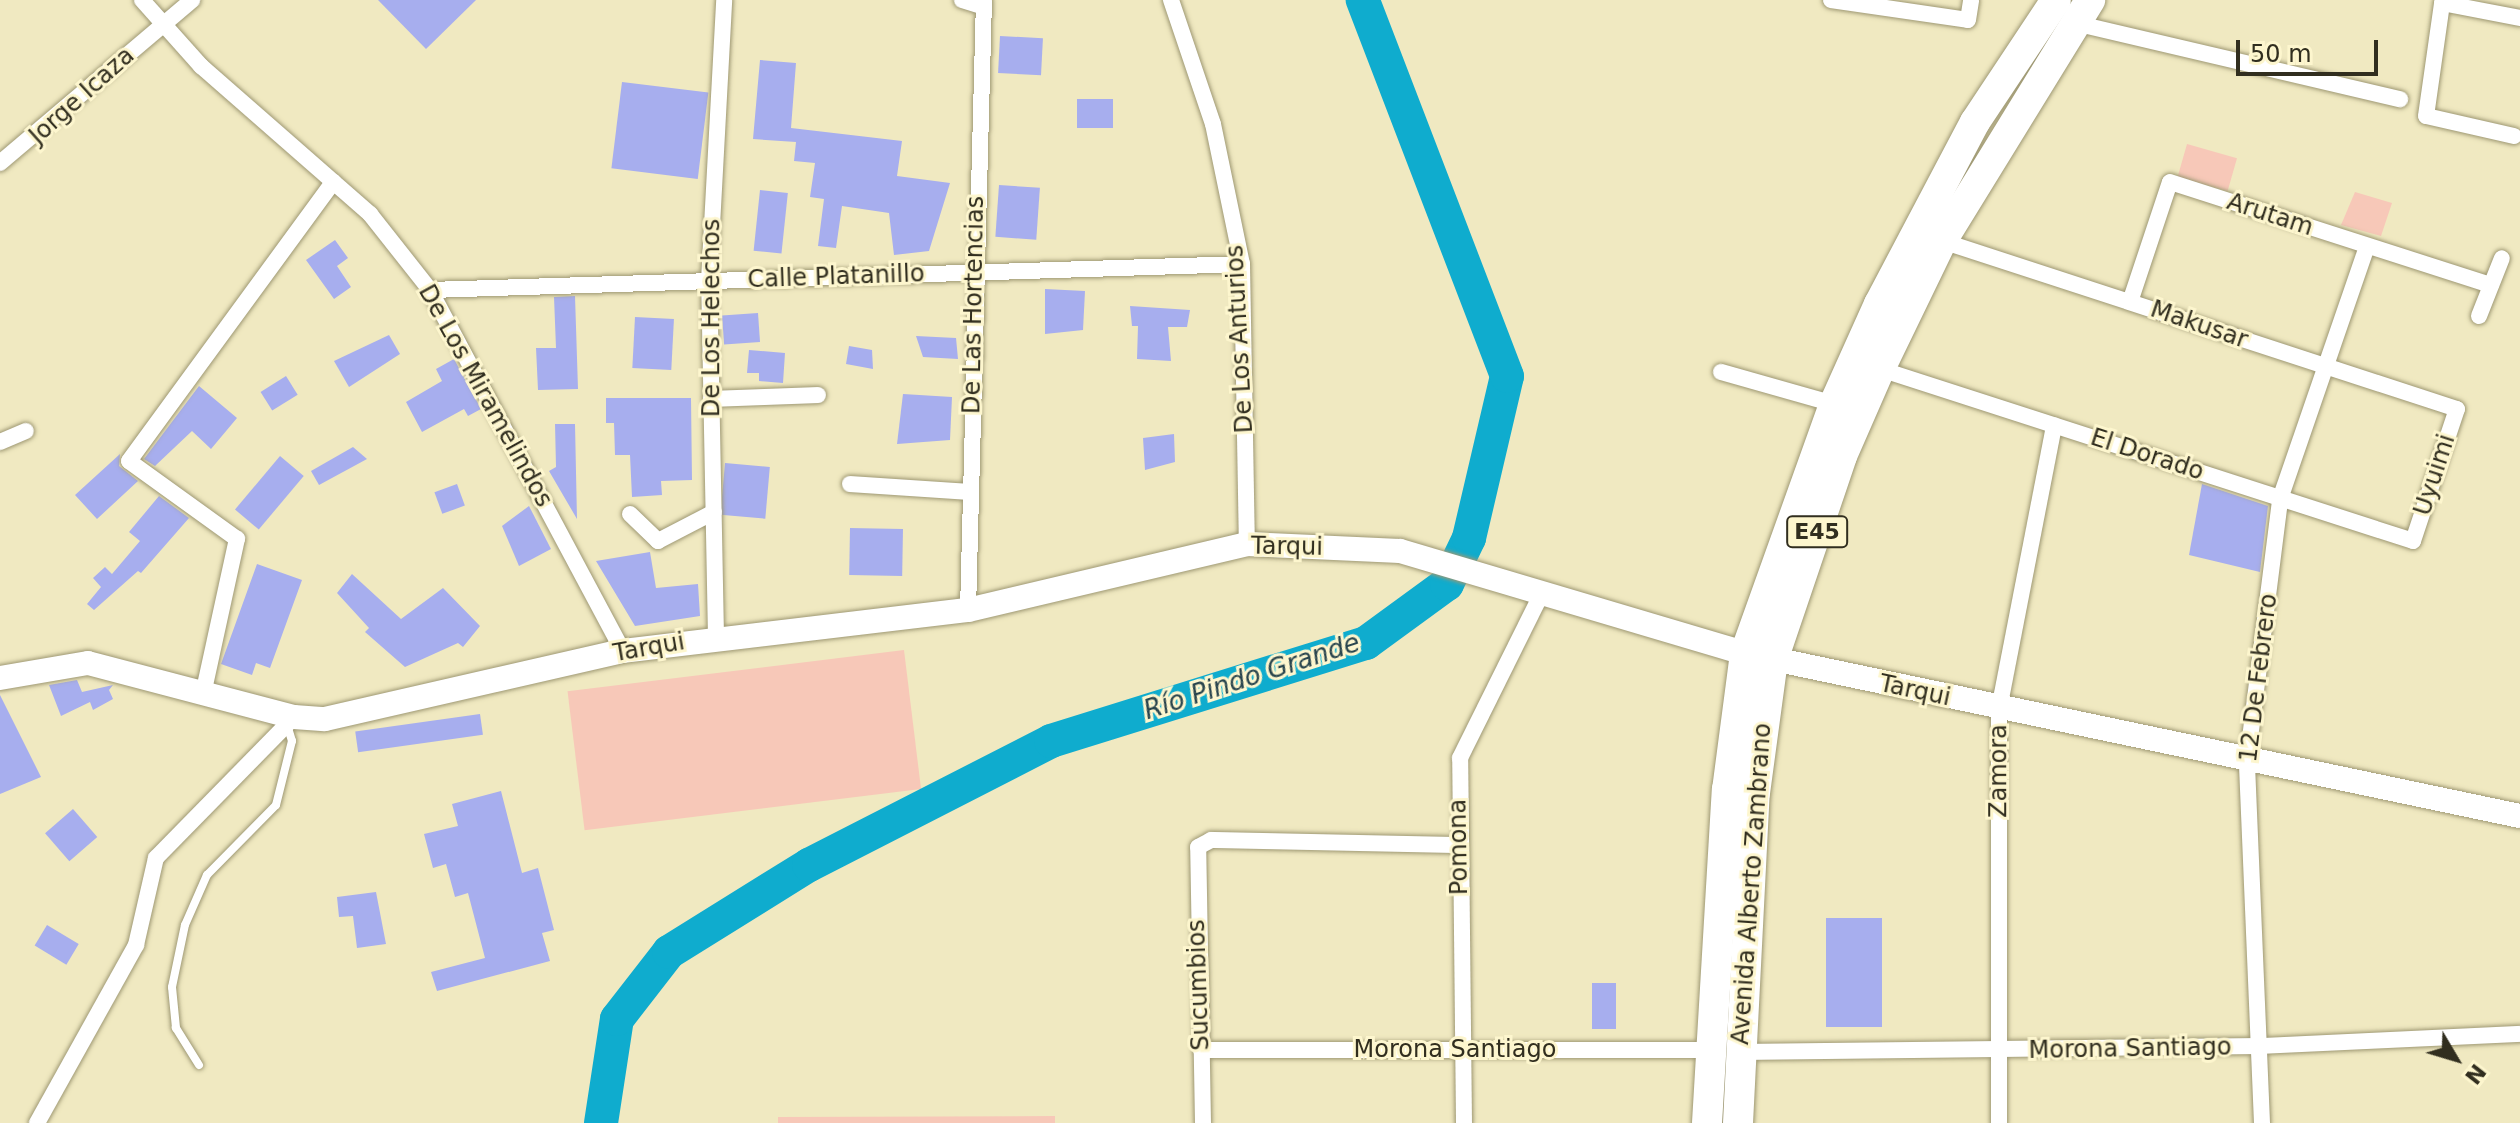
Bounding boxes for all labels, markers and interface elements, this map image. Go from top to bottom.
scale bar [2240,24,2382,74]
text: 50 m [2250,40,2312,68]
street label: Jorge Icaza [24,41,140,151]
street label: Arutam [2223,188,2317,242]
street label: De Las Hortencias [958,196,990,414]
street label: De Los Helechos [698,219,726,417]
street label: De Los Anturios [1221,244,1259,434]
street label: Calle Platanillo [747,260,925,294]
street label: De Los Miramelindos [412,280,558,512]
street label: Makusar [2147,295,2251,355]
street label: El Dorado [2087,423,2207,487]
street label: Uyuimi [2408,431,2462,519]
road number: E45 [1785,514,1849,550]
street label: Tarqui [1251,532,1323,562]
street label: 12 De Febrero [2234,592,2284,764]
water label: Río Pindo Grande [1140,627,1364,727]
street label: Tarqui [611,628,687,668]
street label: Tarqui [1877,669,1953,713]
street label: Avenida Alberto Zambrano [1726,722,1778,1046]
street label: Zamora [1985,724,2013,818]
street label: Pomona [1444,799,1474,895]
street label: Sucumbios [1182,919,1216,1051]
north arrow [2416,1019,2496,1099]
street label: Morona Santiago [2028,1033,2232,1065]
street label: Morona Santiago [1354,1036,1556,1064]
text: N [2460,1059,2491,1089]

